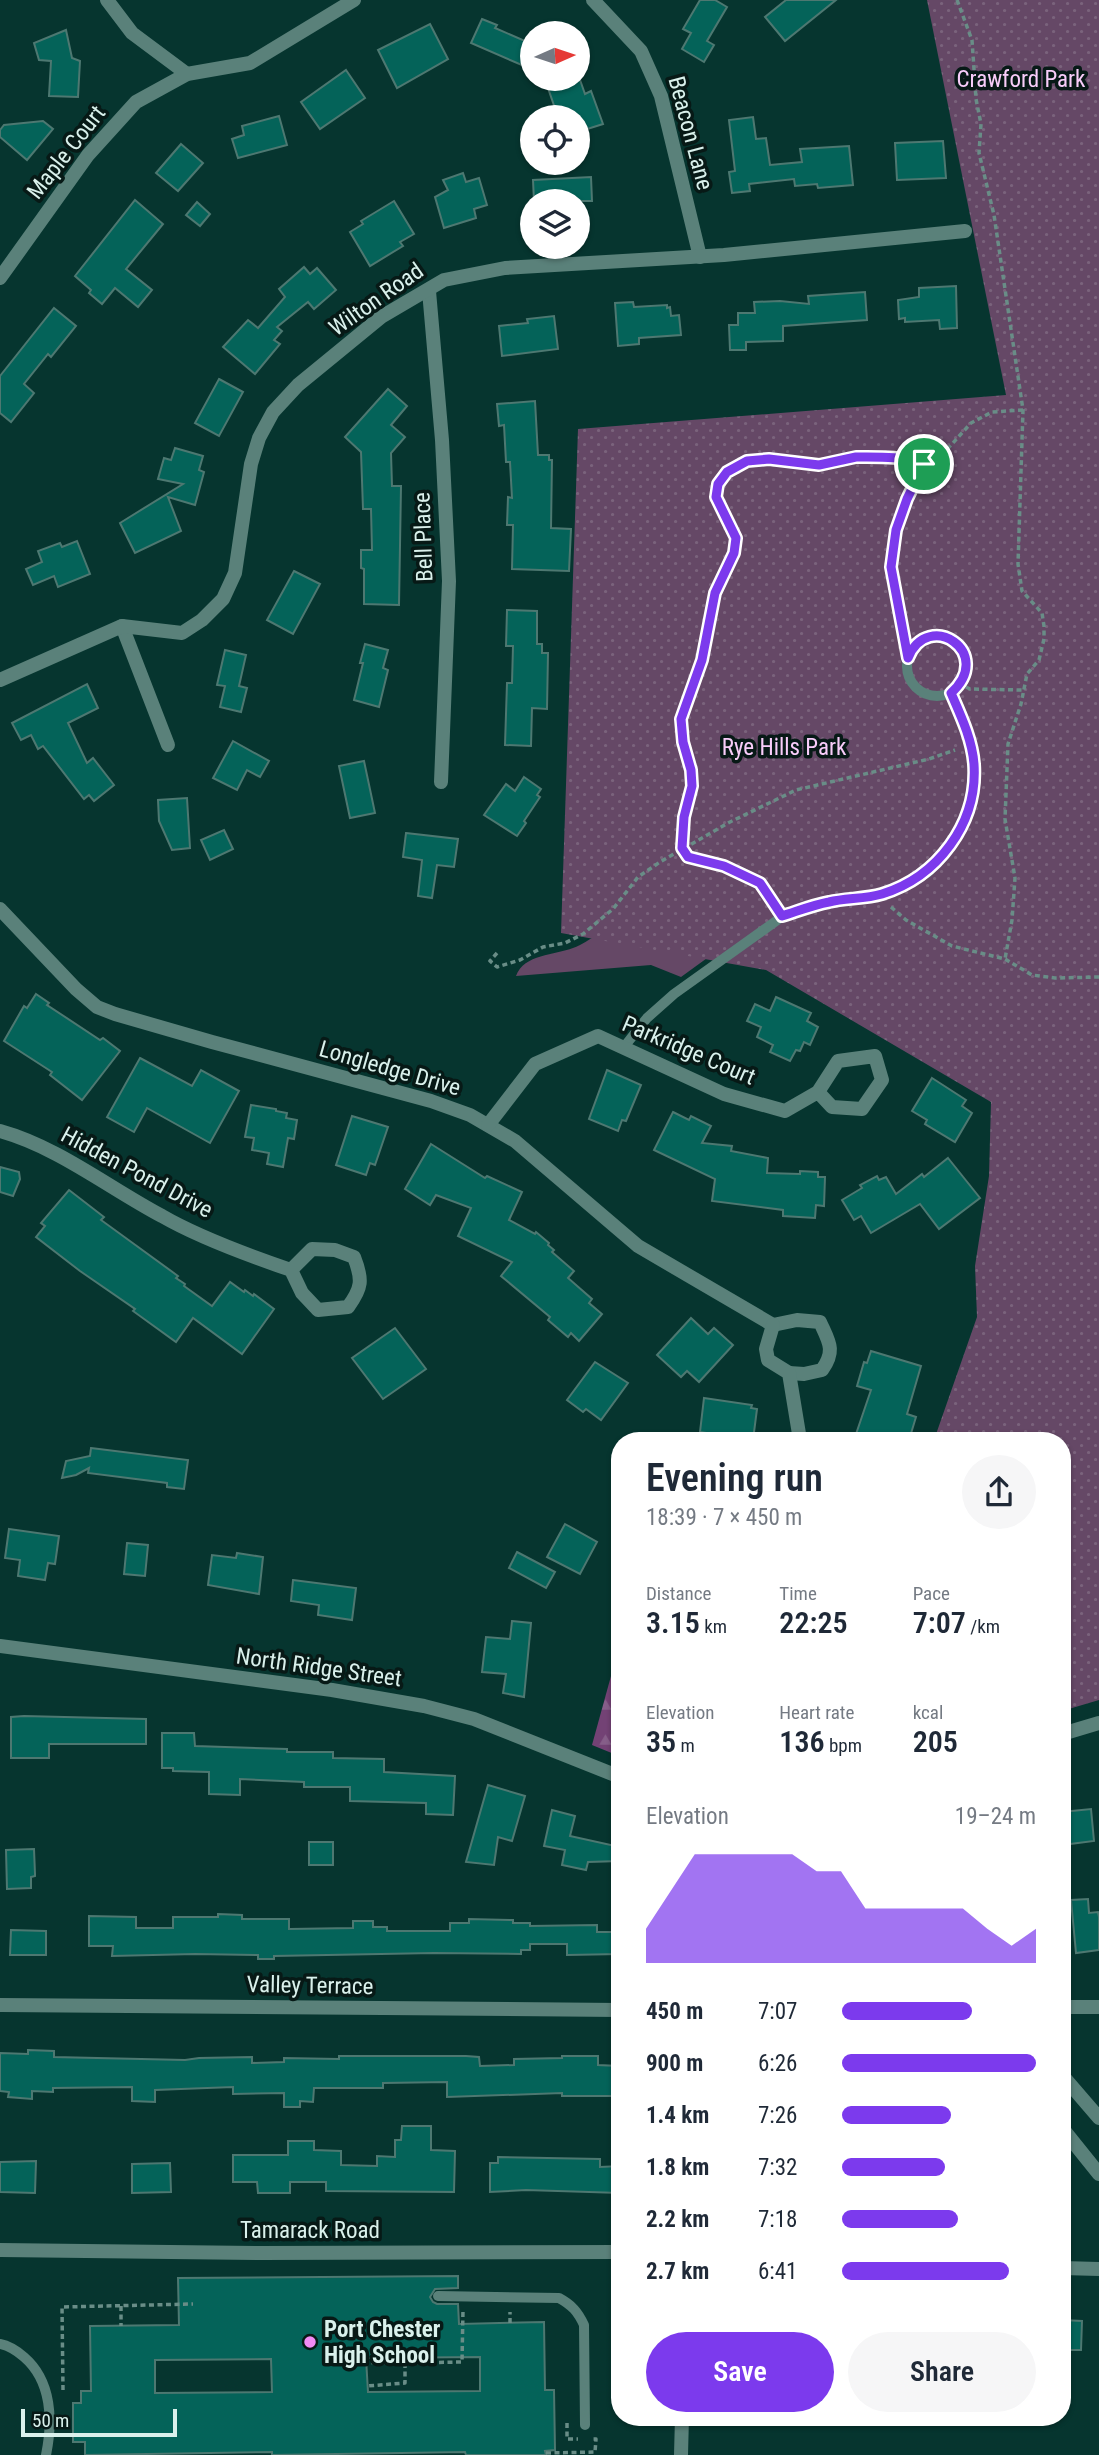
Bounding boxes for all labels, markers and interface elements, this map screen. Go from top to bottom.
north arrow [520,21,590,91]
map controls [520,21,590,259]
park label: Crawford Park [957,66,1086,93]
street label: Beacon Lane [662,73,719,193]
street label: Maple Court [22,100,111,204]
button: locate [520,105,590,175]
button: layers [520,189,590,259]
street label: Wilton Road [324,257,429,342]
pin [894,434,954,494]
icon: arrive [905,445,943,483]
street label: Bell Place [408,492,439,582]
park label: Rye Hills Park [722,734,847,761]
street label: Parkridge Court [618,1010,760,1091]
street label: Longledge Drive [316,1035,464,1102]
street label: Hidden Pond Drive [57,1121,217,1224]
button: share [962,1455,1036,1529]
text: Evening run [646,1456,823,1500]
text: 18:39 · 7 × 450 m [646,1504,802,1531]
text: Distance [646,1582,711,1605]
text: Time [779,1582,817,1605]
text: Pace [913,1582,950,1605]
text: 3.15 [646,1605,700,1640]
text: 22:25 [779,1605,848,1640]
text: 7:07 [913,1605,966,1640]
text: km [700,1615,727,1638]
text: /km [966,1615,1000,1638]
street label: North Ridge Street [234,1643,403,1692]
text: Elevation [646,1701,714,1724]
text: Heart rate [779,1701,854,1724]
text: kcal [913,1701,943,1724]
text: 35 [646,1724,676,1759]
text: 136 [779,1724,825,1759]
text: 205 [913,1724,958,1759]
text: m [676,1734,695,1757]
text: bpm [825,1734,862,1757]
text: Elevation [646,1803,729,1830]
text: 19–24 m [955,1803,1036,1830]
street label: Valley Terrace [246,1971,374,2000]
text: 450 m [646,1998,703,2025]
text: 7:07 [758,1998,797,2025]
text: 900 m [646,2050,703,2077]
text: 6:26 [758,2050,797,2077]
text: 1.4 km [646,2102,709,2129]
text: 7:26 [758,2102,797,2129]
text: 1.8 km [646,2154,709,2181]
text: 7:32 [758,2154,797,2181]
text: 2.2 km [646,2206,709,2233]
text: 7:18 [758,2206,797,2233]
street label: Tamarack Road [240,2217,380,2244]
text: 2.7 km [646,2258,709,2285]
text: 6:41 [758,2258,797,2285]
place label: Port Chester High School [324,2316,441,2369]
button: Save [646,2332,834,2412]
button: Share [848,2332,1036,2412]
marker: Port Chester High School [302,2334,318,2350]
scale bar [21,2406,177,2438]
text: 50 m [32,2409,69,2432]

